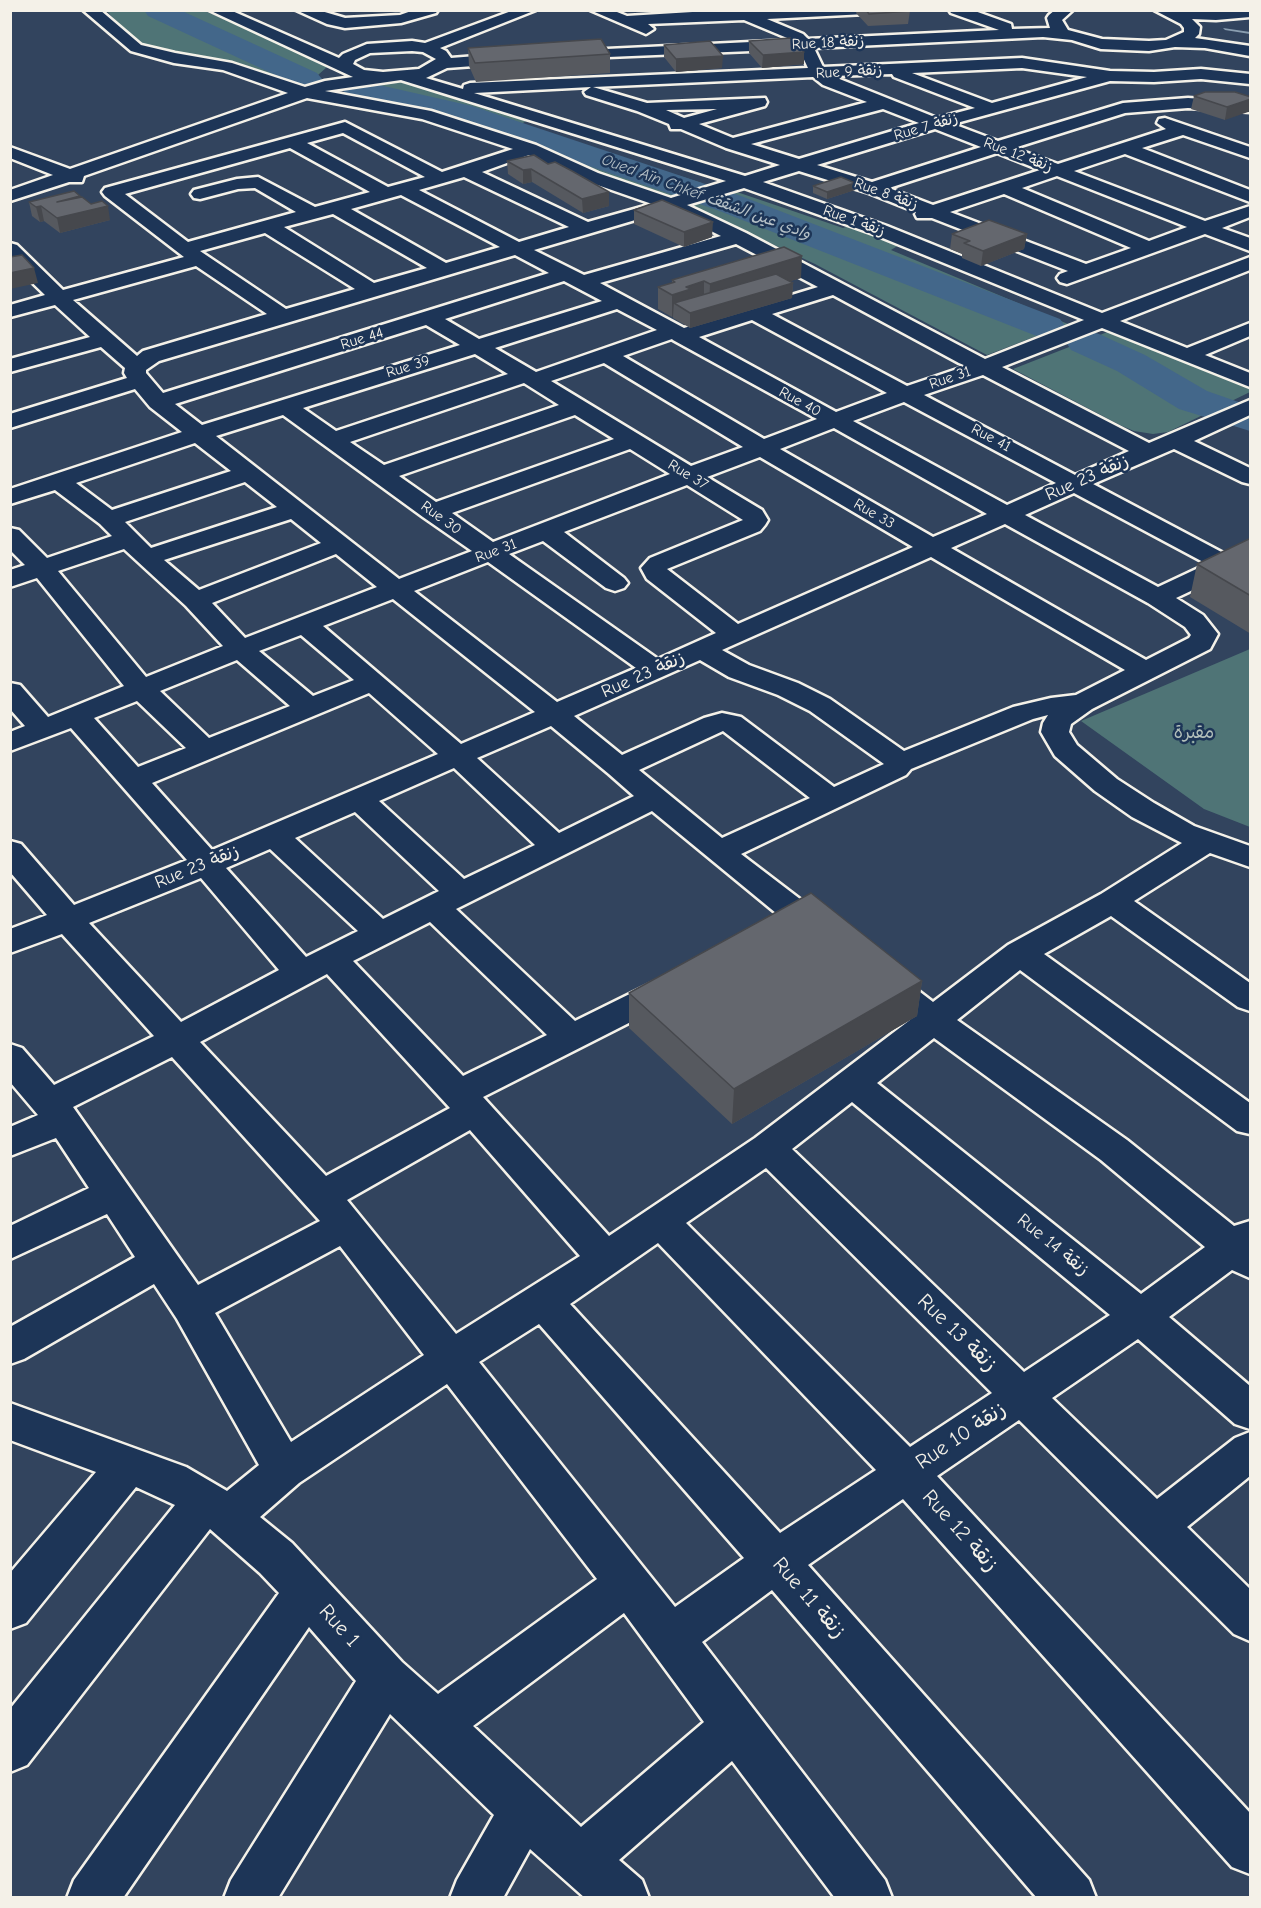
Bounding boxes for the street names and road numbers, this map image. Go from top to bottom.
street label: Rue 18 زنقة [791,32,865,54]
street label: Rue 9 زنقة [815,61,883,83]
street label: Rue 7 زنقة [892,109,960,145]
street label: Rue 12 زنقة [981,134,1055,176]
street label: Rue 8 زنقة [852,174,920,214]
street label: Rue 1 زنقة [821,201,887,241]
street label: Rue 44 [338,324,386,354]
street label: Rue 39 [384,352,432,382]
street label: Rue 31 [927,363,973,393]
street label: Rue 40 [776,383,824,421]
street label: Rue 41 [968,420,1014,456]
street label: Rue 23 زنقة [1042,450,1132,506]
street label: Rue 37 [665,456,711,494]
street label: Rue 33 [850,495,898,533]
street label: Rue 30 [417,497,465,539]
street label: Rue 31 [473,535,519,567]
street label: Rue 23 زنقة [598,647,688,703]
street label: Rue 23 زنقة [152,840,242,894]
street label: Rue 14 زنقة [1013,1209,1093,1281]
street label: Rue 13 زنقة [912,1289,1002,1377]
street label: Rue 10 زنقة [911,1397,1011,1475]
street label: Rue 12 زنقة [917,1485,1003,1577]
street label: Rue 11 زنقة [767,1552,851,1644]
street label: Rue 1 [313,1599,365,1653]

